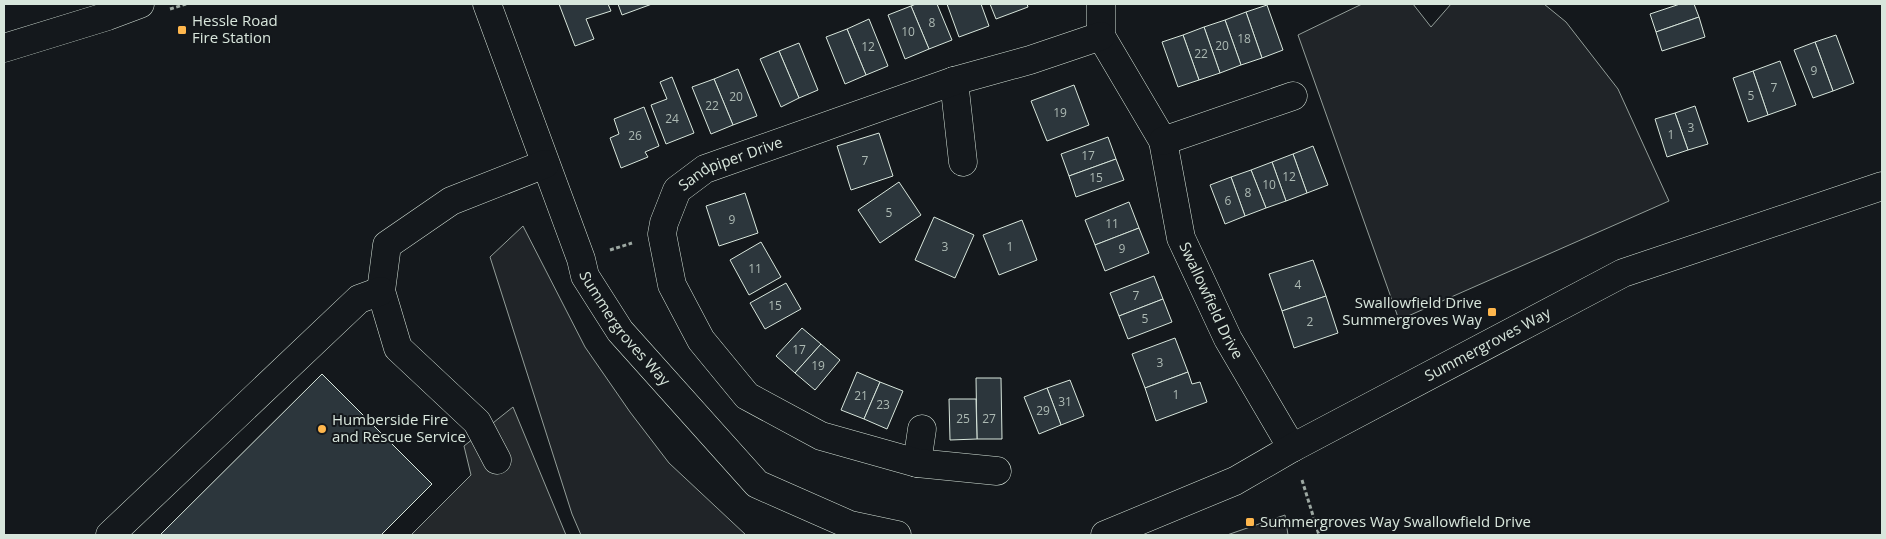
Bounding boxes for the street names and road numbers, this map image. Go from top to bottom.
street label: Sandpiper Drive [674,131,785,195]
street label: Swallowfield Drive [1175,239,1248,362]
street label: Summergroves Way [575,269,676,390]
street label: Summergroves Way [1421,302,1554,385]

